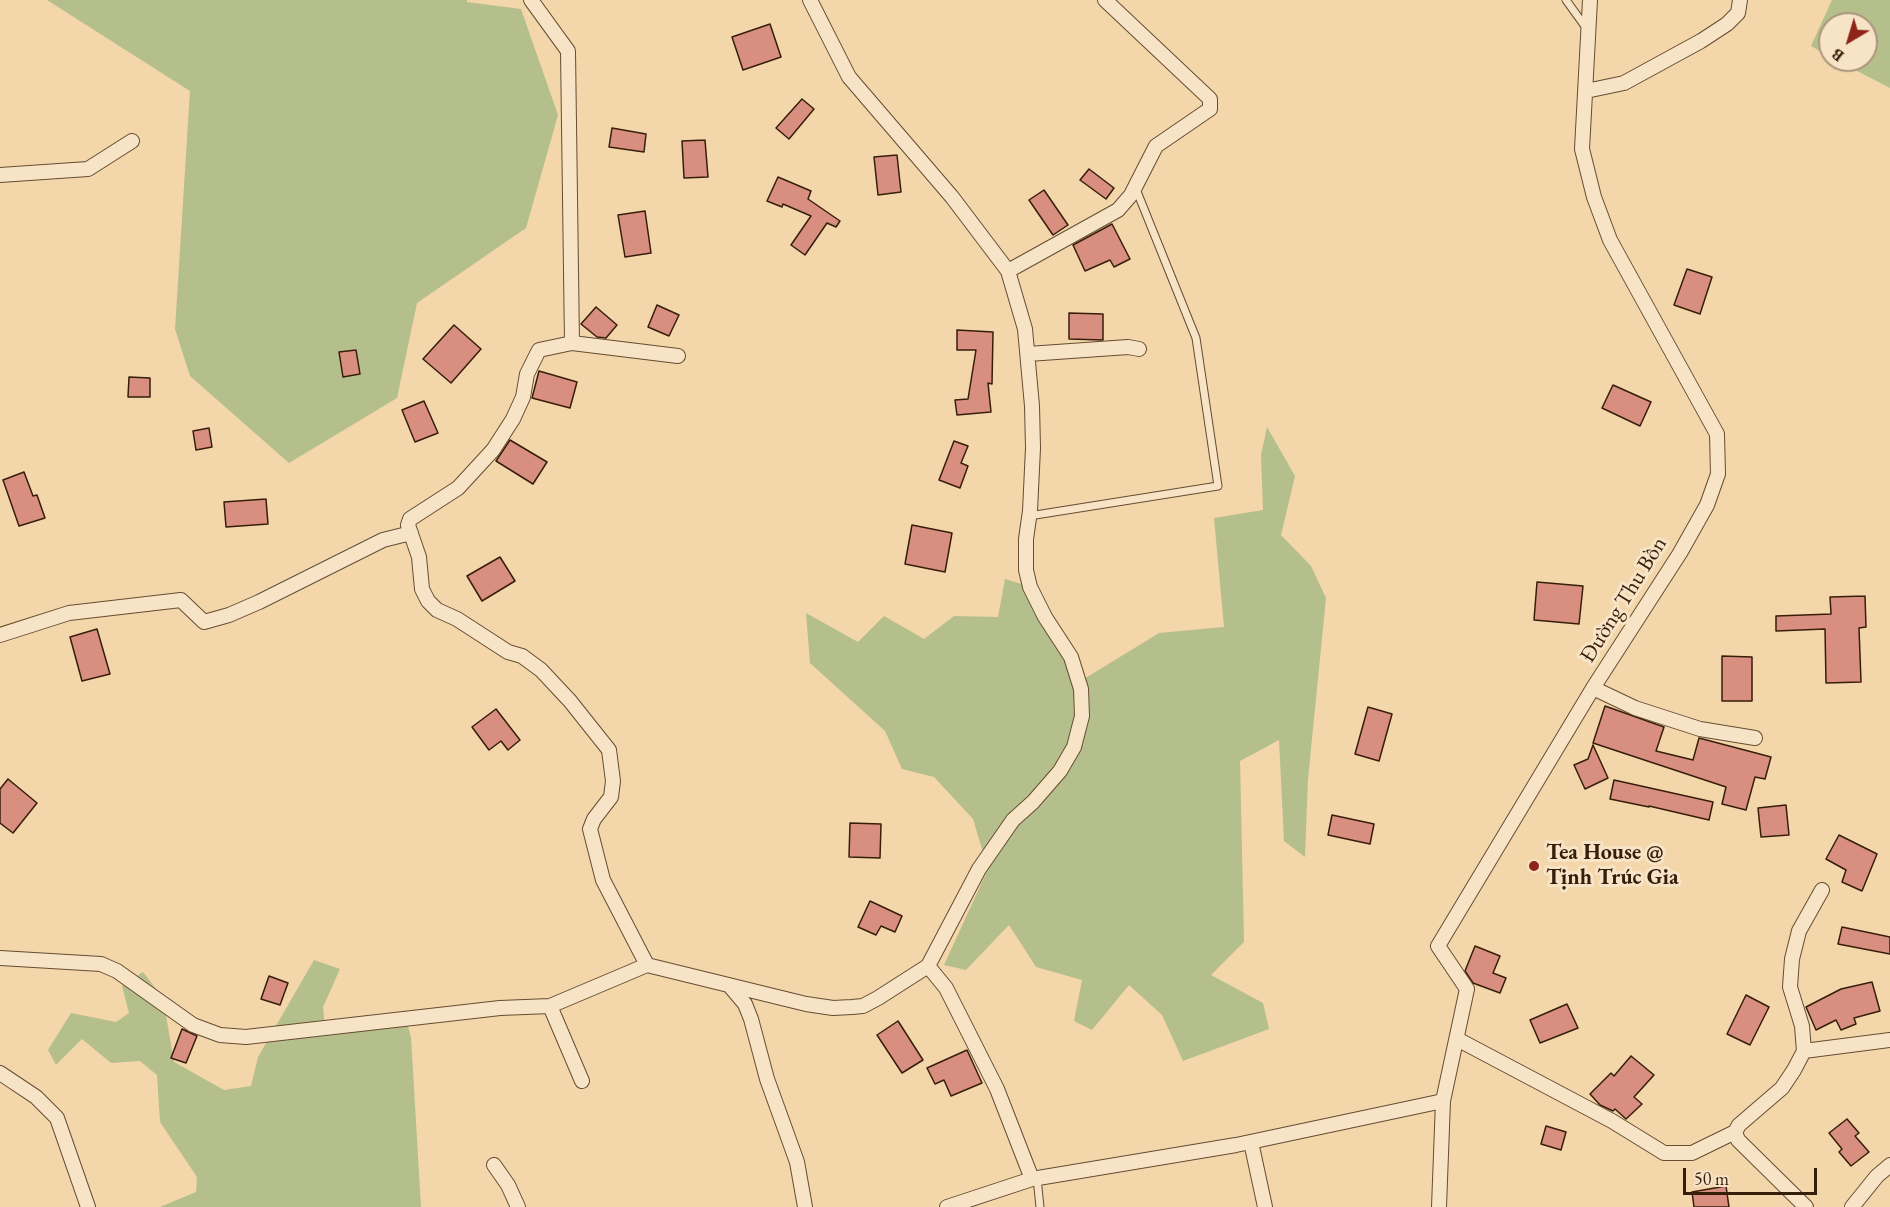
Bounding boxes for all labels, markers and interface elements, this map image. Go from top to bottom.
north arrow [1818,12,1878,72]
text: B [1827,44,1848,66]
street label: Đường Thu Bồn [1575,532,1673,668]
place label: Tea House @ Tịnh Trúc Gia [1546,840,1679,891]
marker: Tea House @ Tịnh Trúc Gia [1527,859,1541,873]
scale bar [1686,1156,1820,1194]
text: 50 m [1694,1167,1729,1190]

